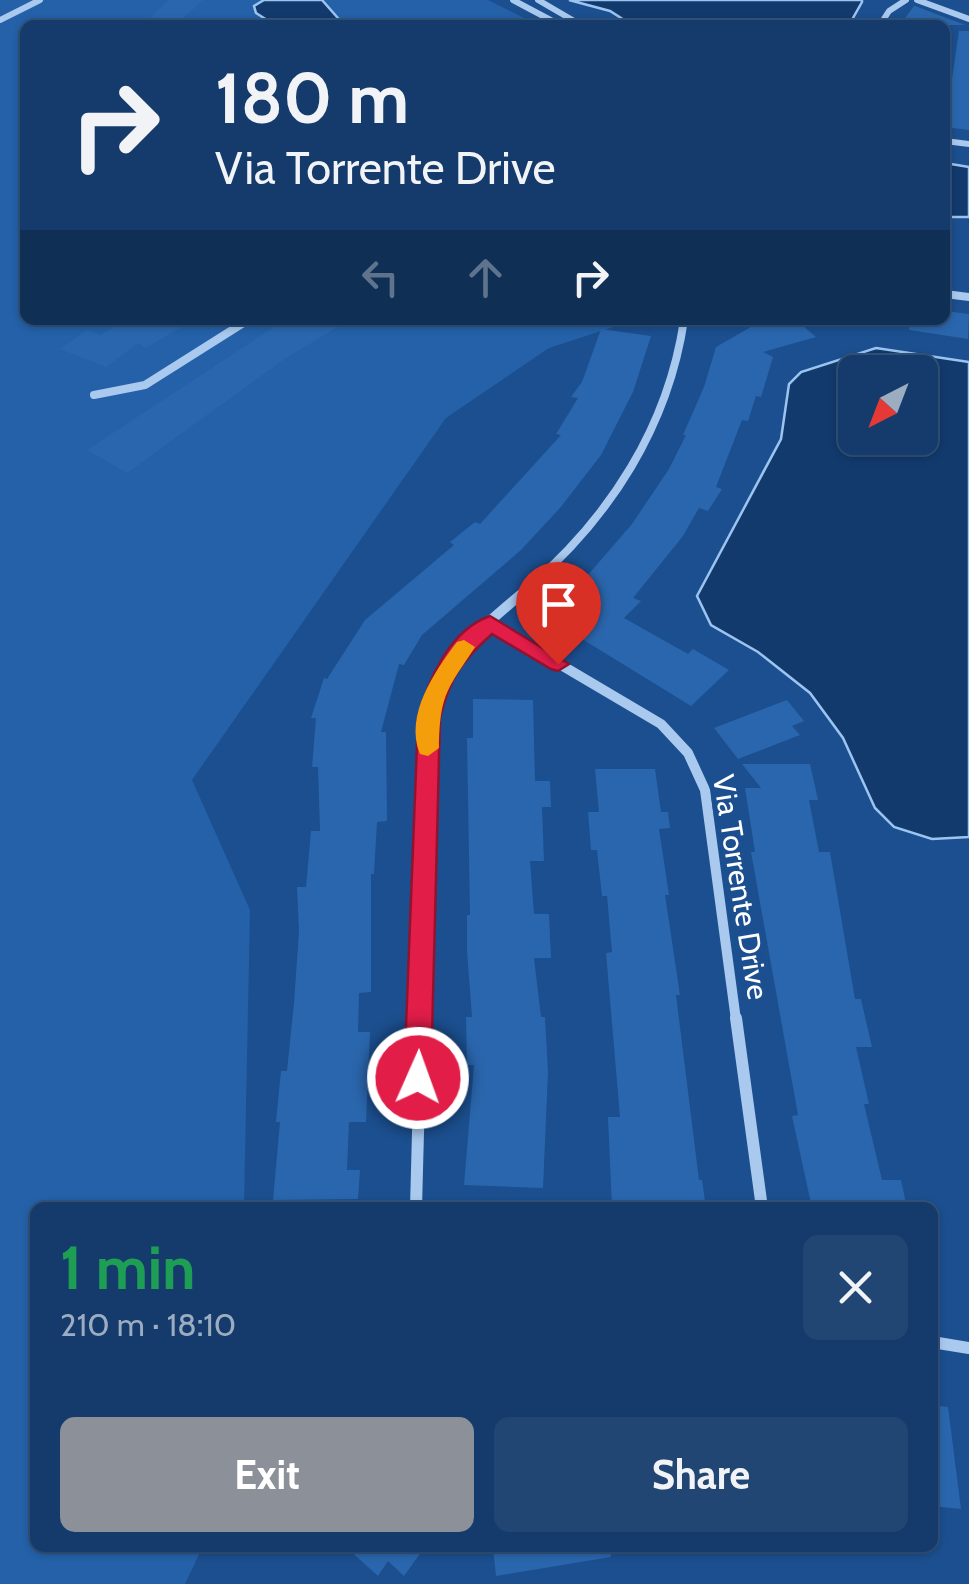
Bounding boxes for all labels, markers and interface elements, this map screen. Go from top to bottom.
text: 180 m [215,55,409,141]
icon: right [50,60,180,190]
text: Via Torrente Drive [215,141,556,195]
icon: left [353,250,408,305]
icon: ahead [458,250,513,305]
icon: right [563,250,618,305]
north arrow [838,355,938,455]
map controls [838,355,938,455]
pin [516,562,601,665]
icon: arrive [531,577,586,632]
street label: Via Torrente Drive [705,772,777,1002]
position arrow [366,1026,470,1130]
text: 1 min [60,1231,195,1304]
button: close [803,1235,908,1340]
text: 210 m · 18:10 [60,1305,236,1344]
button: Exit [60,1417,474,1532]
button: Share [494,1417,908,1532]

